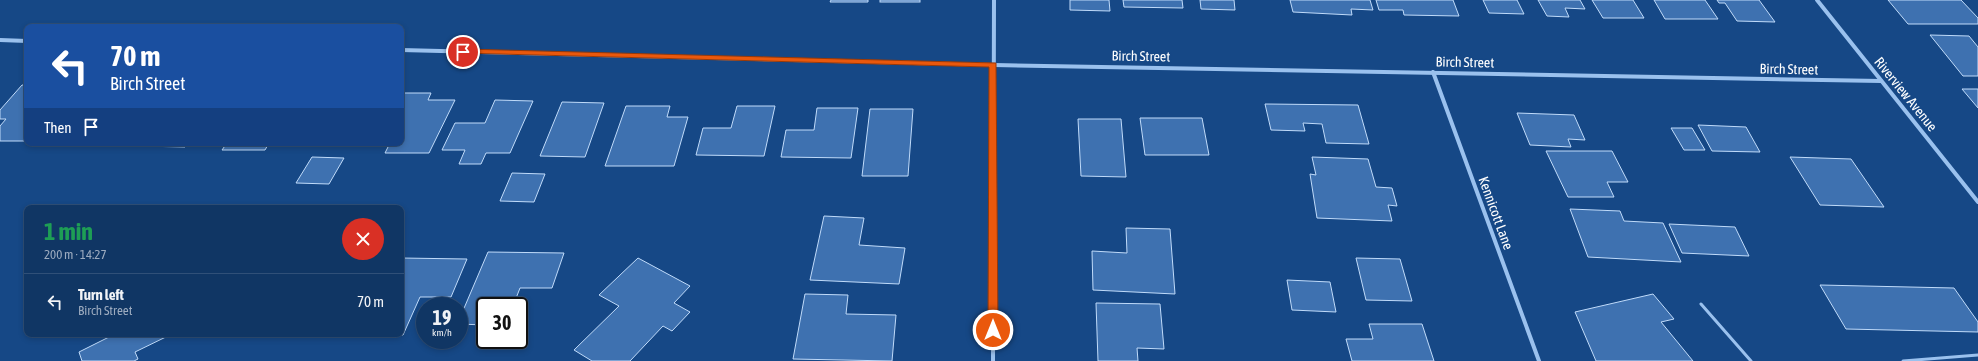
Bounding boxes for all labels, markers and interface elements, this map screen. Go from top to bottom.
pin [446,35,480,69]
icon: left [44,40,96,92]
text: 70 m [110,40,160,72]
icon: arrive [452,41,474,63]
street label: Birch Street [1112,47,1170,65]
street label: Birch Street [1436,53,1494,71]
street label: Riverview Avenue [1871,54,1941,134]
street label: Birch Street [1760,60,1818,78]
text: Birch Street [110,73,185,94]
icon: arrive [80,116,102,138]
text: Then [44,119,72,136]
street label: Kennicott Lane [1475,174,1517,252]
text: 1 min [44,218,93,245]
button: close [342,218,384,260]
text: 200 m · 14:27 [44,247,107,262]
text: Turn left [78,286,124,303]
icon: left [44,291,66,313]
text: 70 m [357,293,384,310]
speed limit sign: 30 [476,297,528,349]
text: Birch Street [78,303,132,318]
text: 19 [433,306,451,329]
position arrow [972,309,1014,351]
text: km/h [432,327,452,338]

